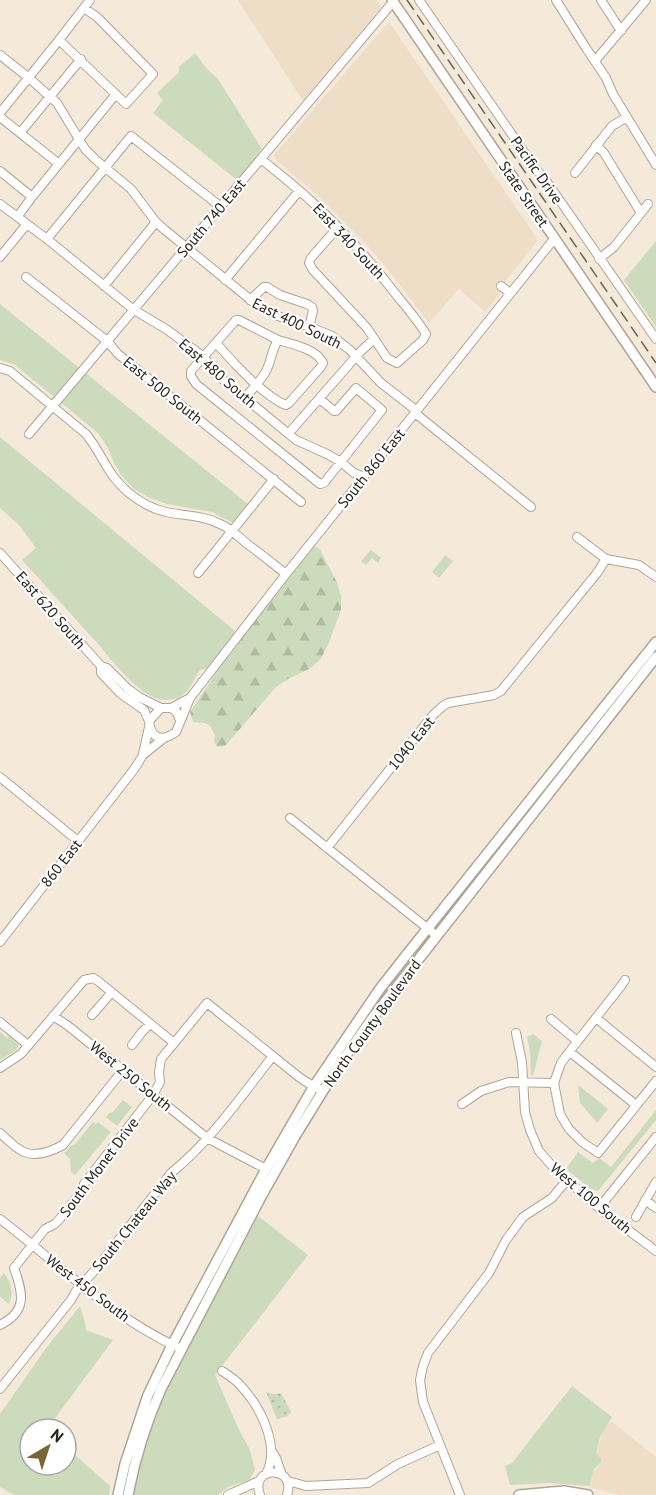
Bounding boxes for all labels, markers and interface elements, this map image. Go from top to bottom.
street label: Pacific Drive [507,133,567,207]
street label: State Street [495,157,553,231]
street label: South 740 East [173,175,249,261]
street label: East 340 South [309,199,389,283]
street label: East 400 South [249,293,345,353]
street label: East 480 South [175,334,261,412]
street label: East 500 South [119,352,207,428]
street label: South 860 East [333,424,409,512]
street label: East 620 South [12,567,90,653]
street label: 1040 East [384,712,438,774]
street label: 860 East [36,835,86,891]
street label: North County Boulevard [319,955,425,1091]
street label: West 250 South [86,1037,176,1115]
street label: South Monet Drive [55,1113,143,1221]
street label: West 100 South [546,1158,636,1238]
street label: South Chateau Way [88,1167,180,1275]
street label: West 450 South [42,1250,134,1326]
north arrow [18,1417,78,1477]
text: N [47,1424,68,1446]

